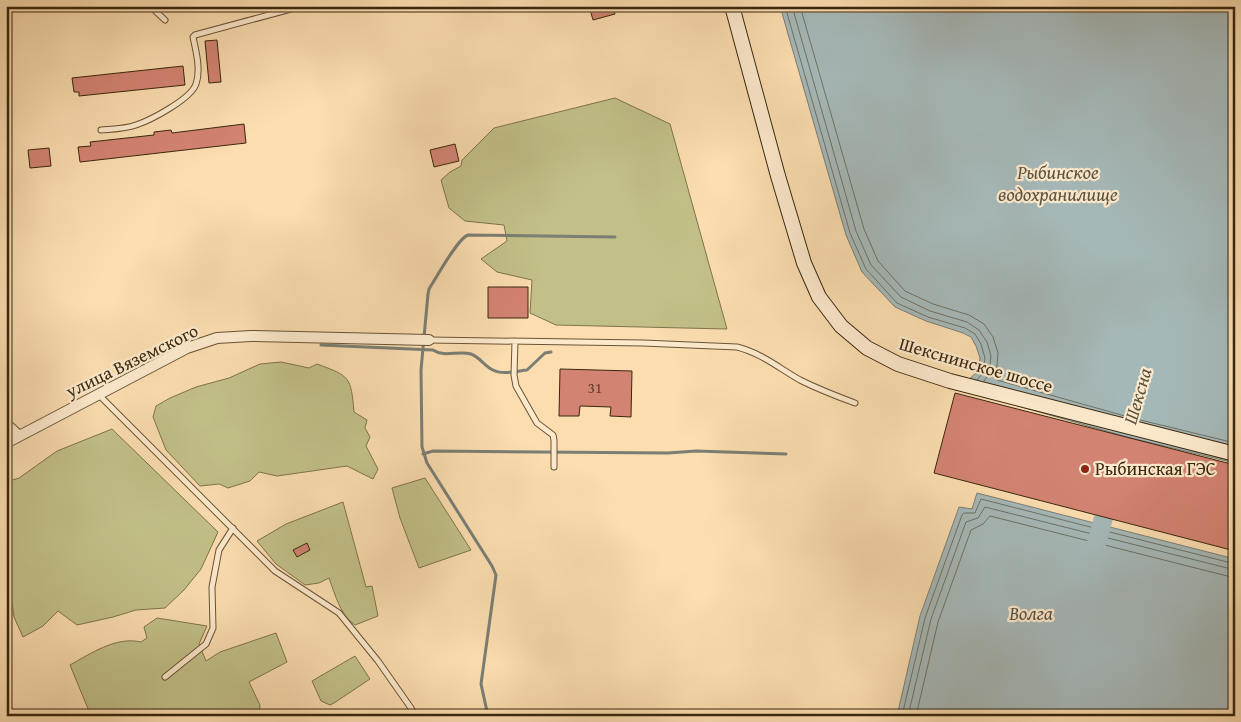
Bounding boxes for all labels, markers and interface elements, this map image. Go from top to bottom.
water label: Рыбинское водохранилище [998,158,1118,208]
street label: улица Вяземского [60,317,203,405]
street label: Шекснинское шоссе [896,330,1056,399]
water label: Шексна [1116,364,1158,427]
house number: 31 [588,377,602,398]
place label: Рыбинская ГЭС [1095,455,1216,482]
marker: Рыбинская ГЭС [1079,463,1091,475]
water label: Волга [1008,599,1053,627]

